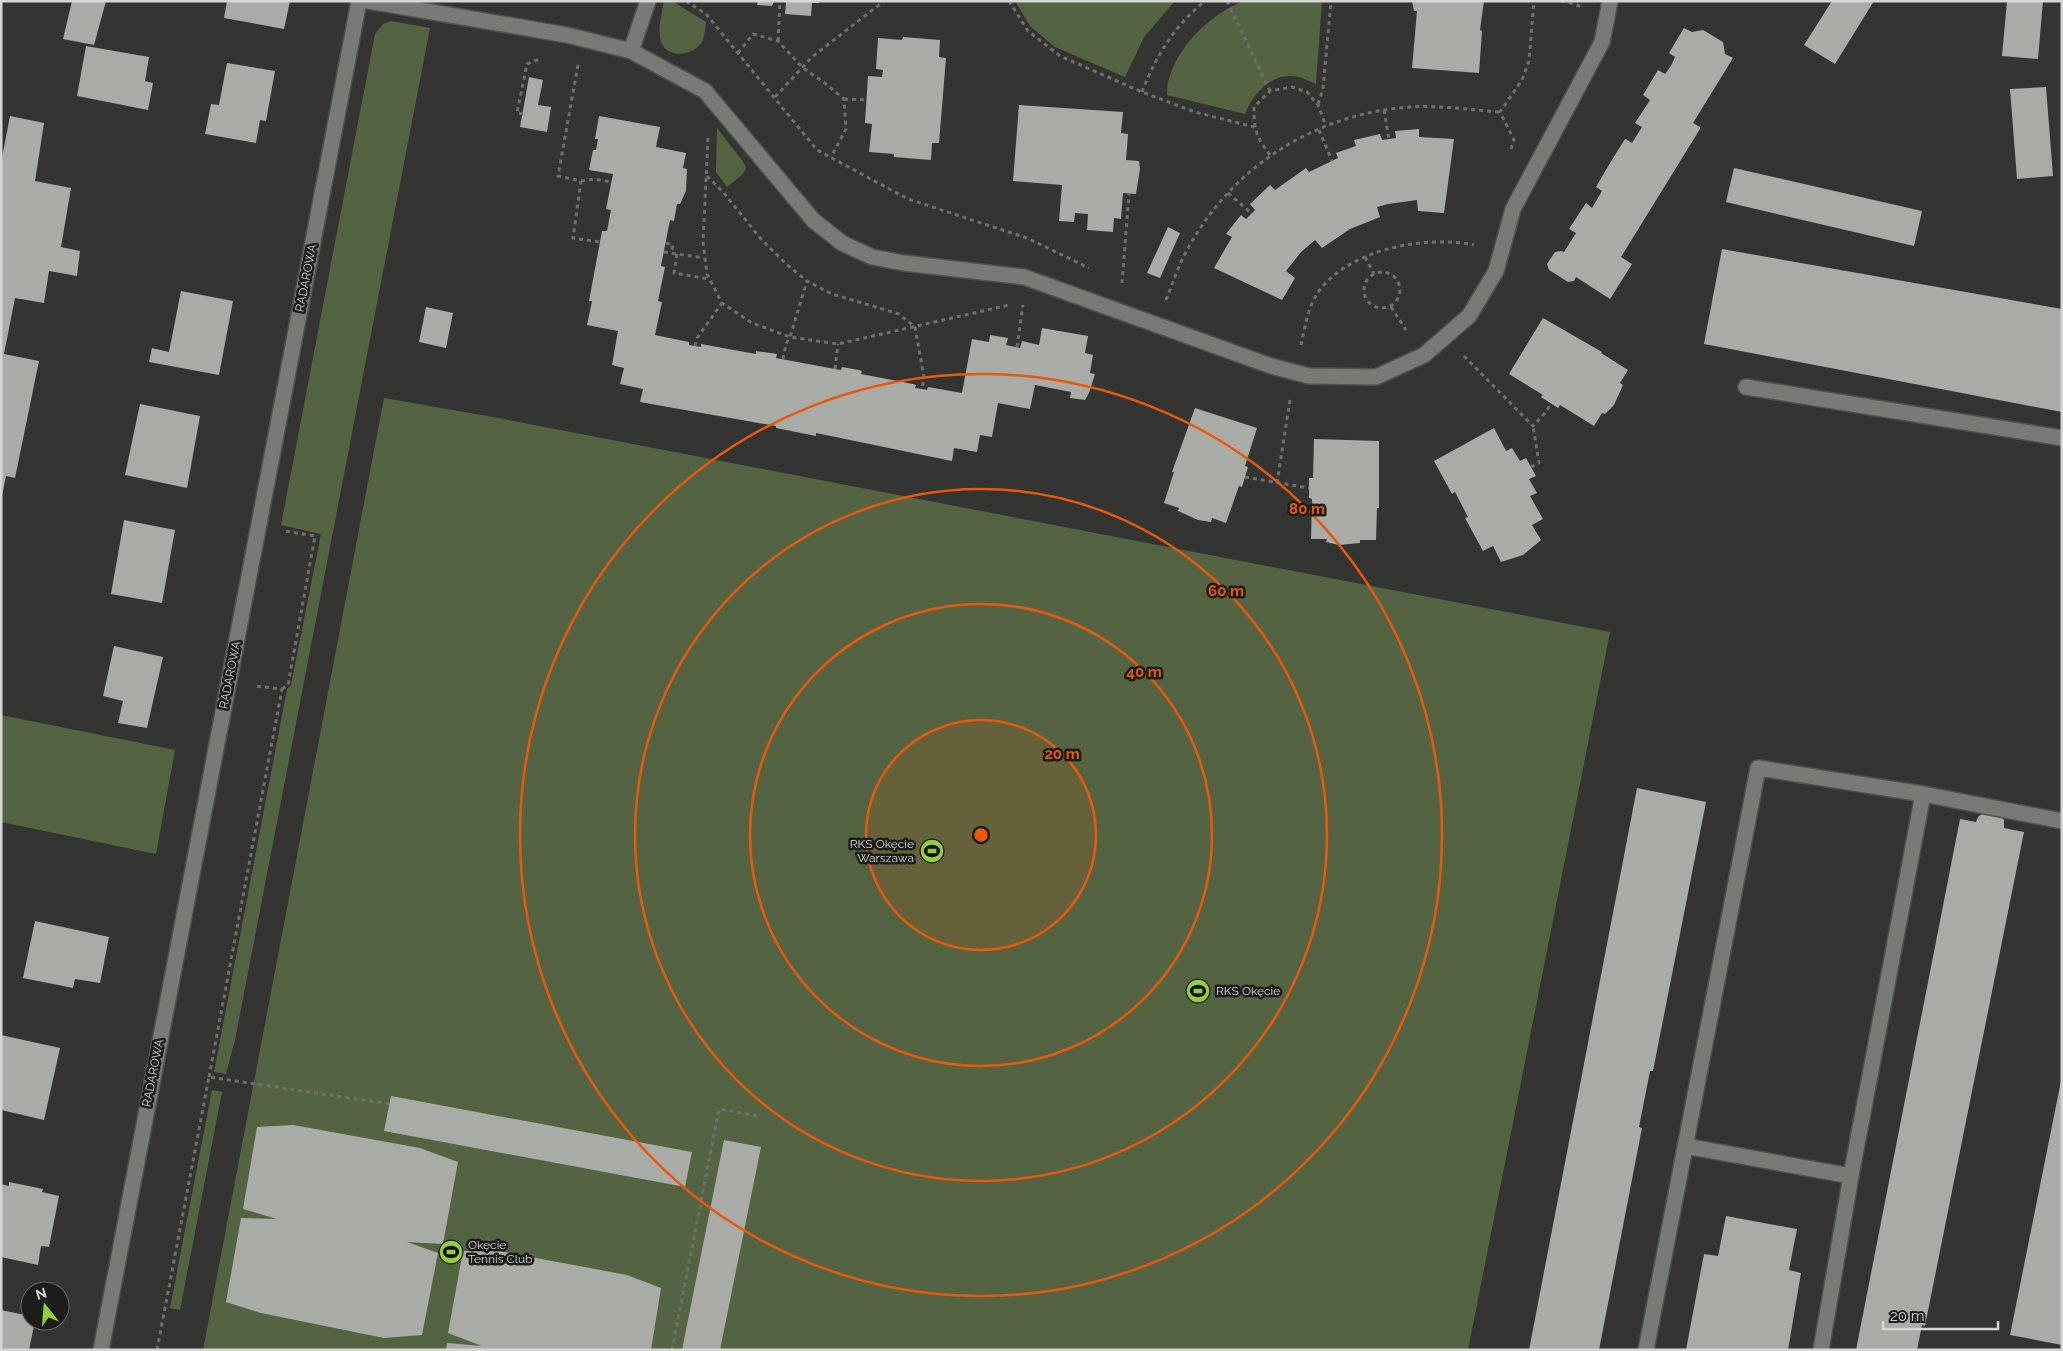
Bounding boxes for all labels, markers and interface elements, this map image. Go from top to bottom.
street label: RADAROWA [293,243,319,313]
text: 80 m [1289,500,1325,518]
text: 60 m [1208,582,1244,600]
street label: RADAROWA [217,640,243,710]
text: 40 m [1126,663,1162,681]
text: 20 m [1044,745,1080,763]
centre of rings [972,826,990,844]
place label: RKS Okęcie Warszawa [850,837,914,865]
sports icon: RKS Okęcie Warszawa [919,838,945,864]
sports icon: RKS Okęcie [1185,978,1211,1004]
place label: RKS Okęcie [1216,984,1280,998]
street label: RADAROWA [140,1038,166,1108]
place label: Okęcie Tennis Club [468,1238,533,1266]
sports icon: Okęcie Tennis Club [438,1239,464,1265]
north arrow [20,1281,70,1331]
text: N [34,1284,49,1303]
scale bar [1883,1298,1998,1330]
text: 20 m [1890,1307,1925,1325]

